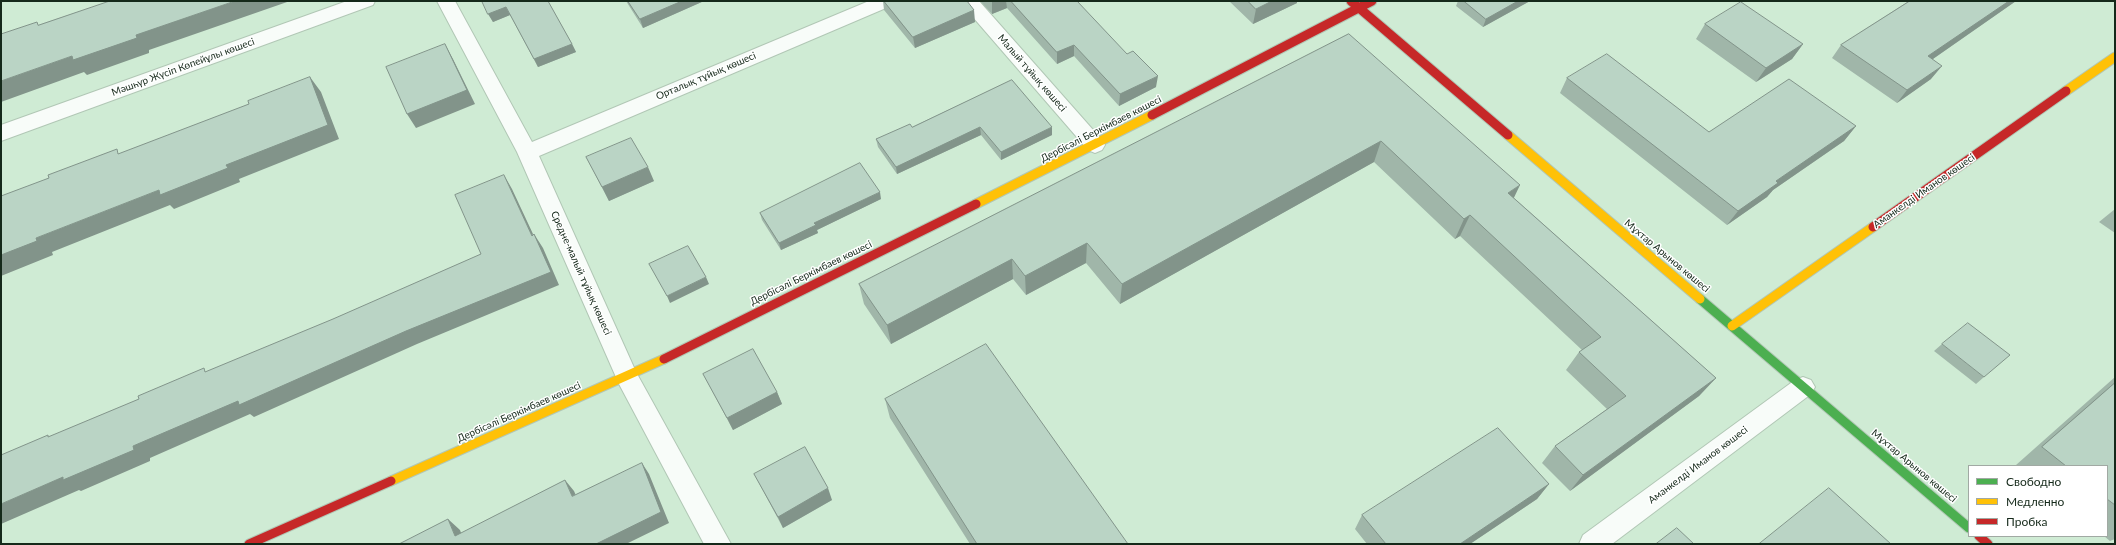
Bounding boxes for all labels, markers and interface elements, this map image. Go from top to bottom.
street label: Малый тұйық көшесі [995,32,1069,114]
street label: Мәшһүр Жүсіп Көпейұлы көшесі [110,36,256,98]
street label: Орталық тұйық көшесі [654,49,758,103]
street label: Дербісәлі Беркімбаев көшесі [1039,93,1163,165]
street label: Аманкелді Иманов көшесі [1871,151,1977,231]
street label: Средне-малый тұйық көшесі [548,209,614,337]
street label: Мұхтар Арынов көшесі [1622,217,1712,295]
street label: Дербісәлі Беркімбаев көшесі [748,238,874,308]
street label: Дербісәлі Беркімбаев көшесі [455,379,583,445]
street label: Аманкелді Иманов көшесі [1646,424,1750,506]
street label: Мұхтар Арынов көшесі [1869,427,1959,505]
legend [1968,465,2108,537]
text: Свободно [2006,474,2061,489]
text: Медленно [2006,494,2064,509]
text: Пробка [2006,514,2047,529]

